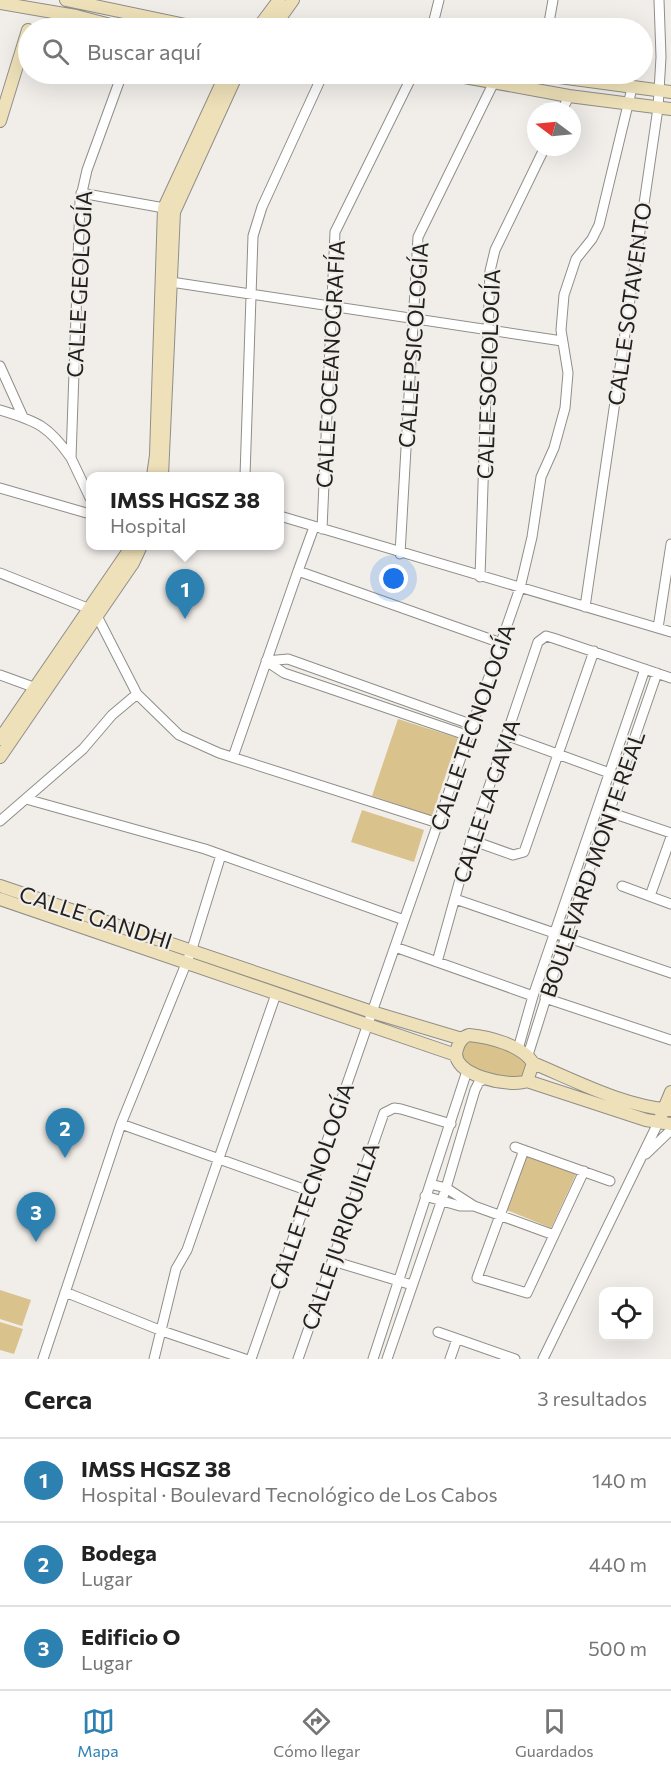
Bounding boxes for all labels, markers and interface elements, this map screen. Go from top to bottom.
search box [18,18,653,84]
icon: search [39,35,72,68]
text: Buscar aquí [87,38,201,65]
north arrow [527,102,581,156]
street label: CALLE GEOLOGÍA [61,190,97,378]
street label: CALLE SOTAVENTO [601,201,657,407]
street label: CALLE OCEANOGRAFÍA [310,239,350,489]
street label: CALLE PSICOLOGÍA [392,241,434,449]
street label: CALLE SOCIOLOGÍA [471,268,505,480]
popup [86,472,284,550]
text: IMSS HGSZ 38 [110,486,260,513]
text: Hospital [110,513,186,537]
your location [379,564,408,593]
pin: 1 [166,570,204,619]
street label: CALLE TECNOLOGÍA [424,620,520,834]
street label: CALLE LA GAVIA [447,716,525,886]
street label: BOULEVARD MONTE REAL [534,727,650,1001]
street label: CALLE GANDHI [16,880,176,954]
street label: CALLE TECNOLOGÍA [263,1079,359,1293]
pin: 2 [46,1108,84,1158]
street label: CALLE JURIQUILLA [295,1139,385,1333]
pin: 3 [16,1192,56,1242]
map controls [599,1287,653,1341]
button: locate [599,1287,653,1341]
text: Cerca [24,1383,92,1414]
text: 3 resultados [537,1386,647,1410]
text: IMSS HGSZ 38 [81,1455,231,1482]
text: 1 [39,1468,48,1492]
text: 140 m [592,1468,647,1492]
text: Hospital · Boulevard Tecnológico de Los Cabos [81,1482,498,1506]
text: Bodega [81,1539,157,1566]
text: 2 [38,1552,49,1576]
text: 440 m [589,1552,647,1576]
text: Lugar [81,1566,133,1590]
text: Edificio O [81,1623,180,1650]
text: 3 [38,1636,49,1660]
text: 500 m [588,1636,647,1660]
text: Lugar [81,1650,133,1674]
tab: Mapa [77,1705,119,1760]
tab: Cómo llegar [273,1705,360,1760]
tab: Guardados [515,1705,594,1760]

